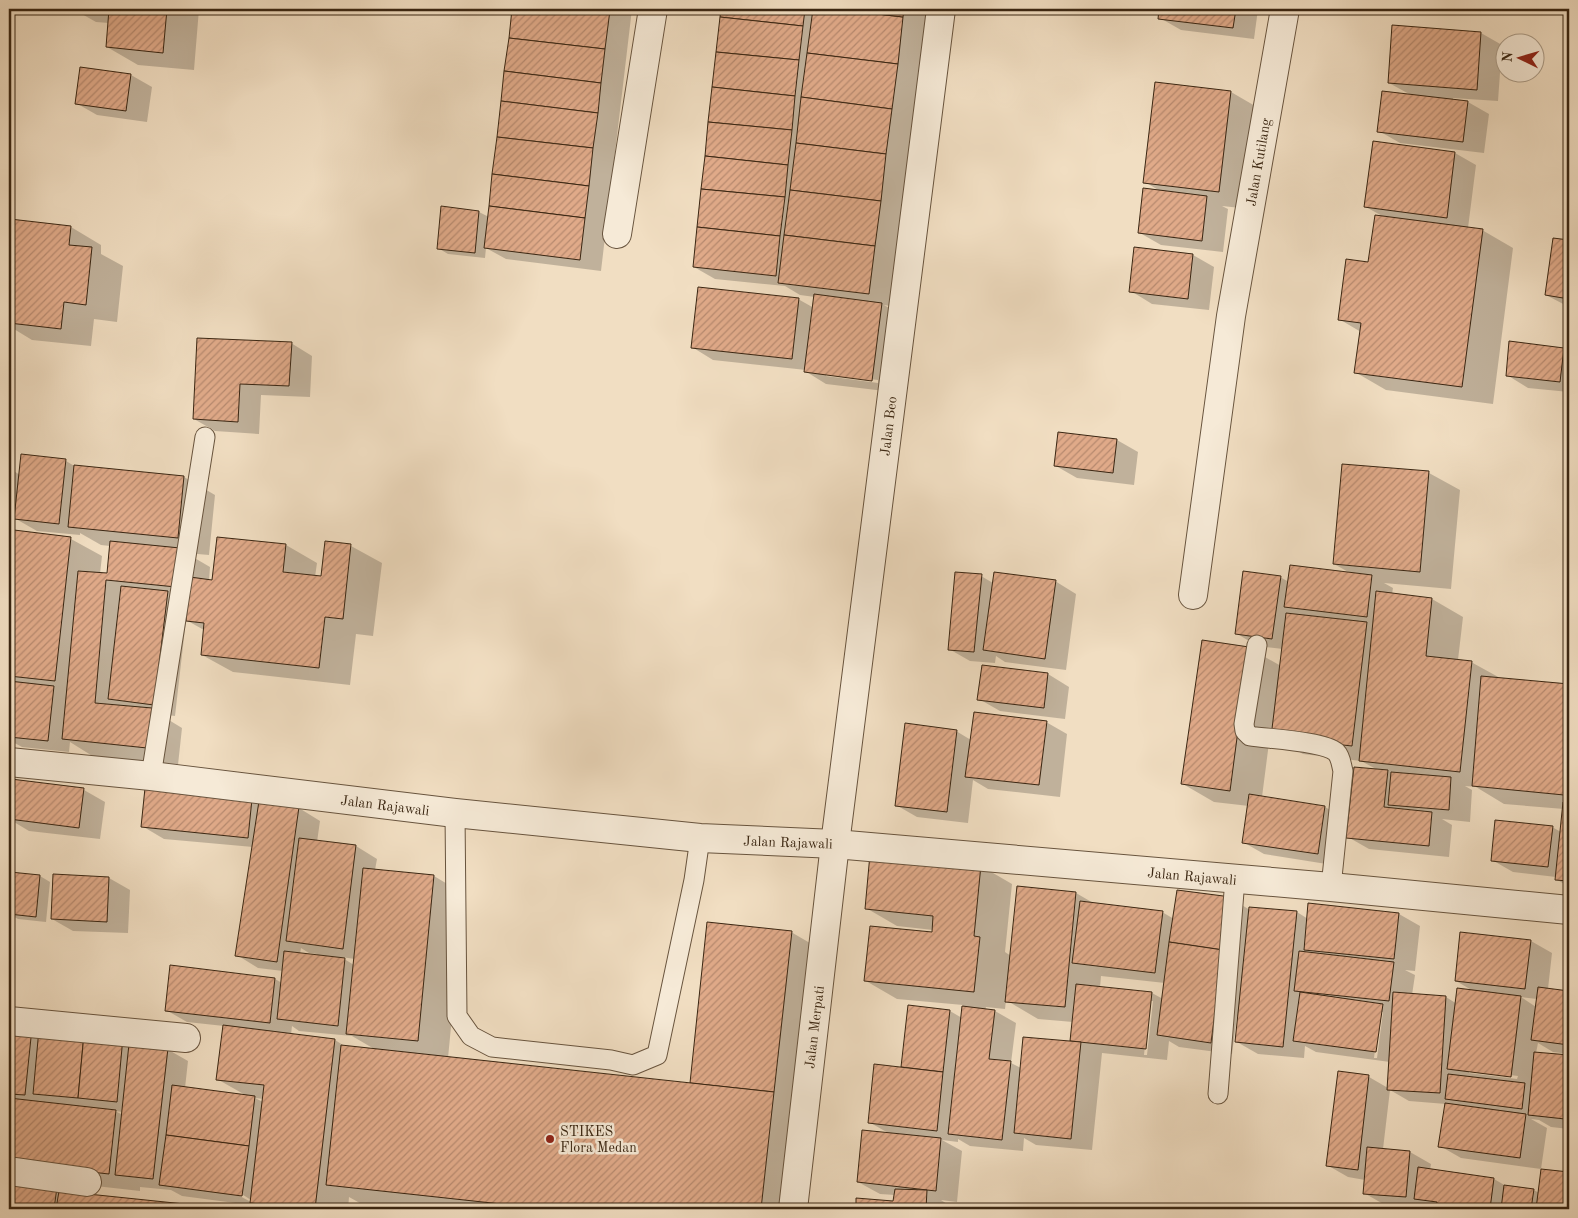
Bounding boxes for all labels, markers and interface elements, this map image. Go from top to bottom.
north arrow [1496,32,1546,82]
text: N [1501,51,1516,63]
street label: Jalan Kutilang [1244,117,1274,207]
street label: Jalan Beo [878,396,900,457]
street label: Jalan Rajawali [340,794,430,818]
street label: Jalan Rajawali [743,834,833,852]
street label: Jalan Rajawali [1147,866,1237,888]
street label: Jalan Merpati [803,985,827,1069]
place label: STIKES Flora Medan [560,1125,637,1155]
marker: STIKES Flora Medan [544,1133,556,1145]

